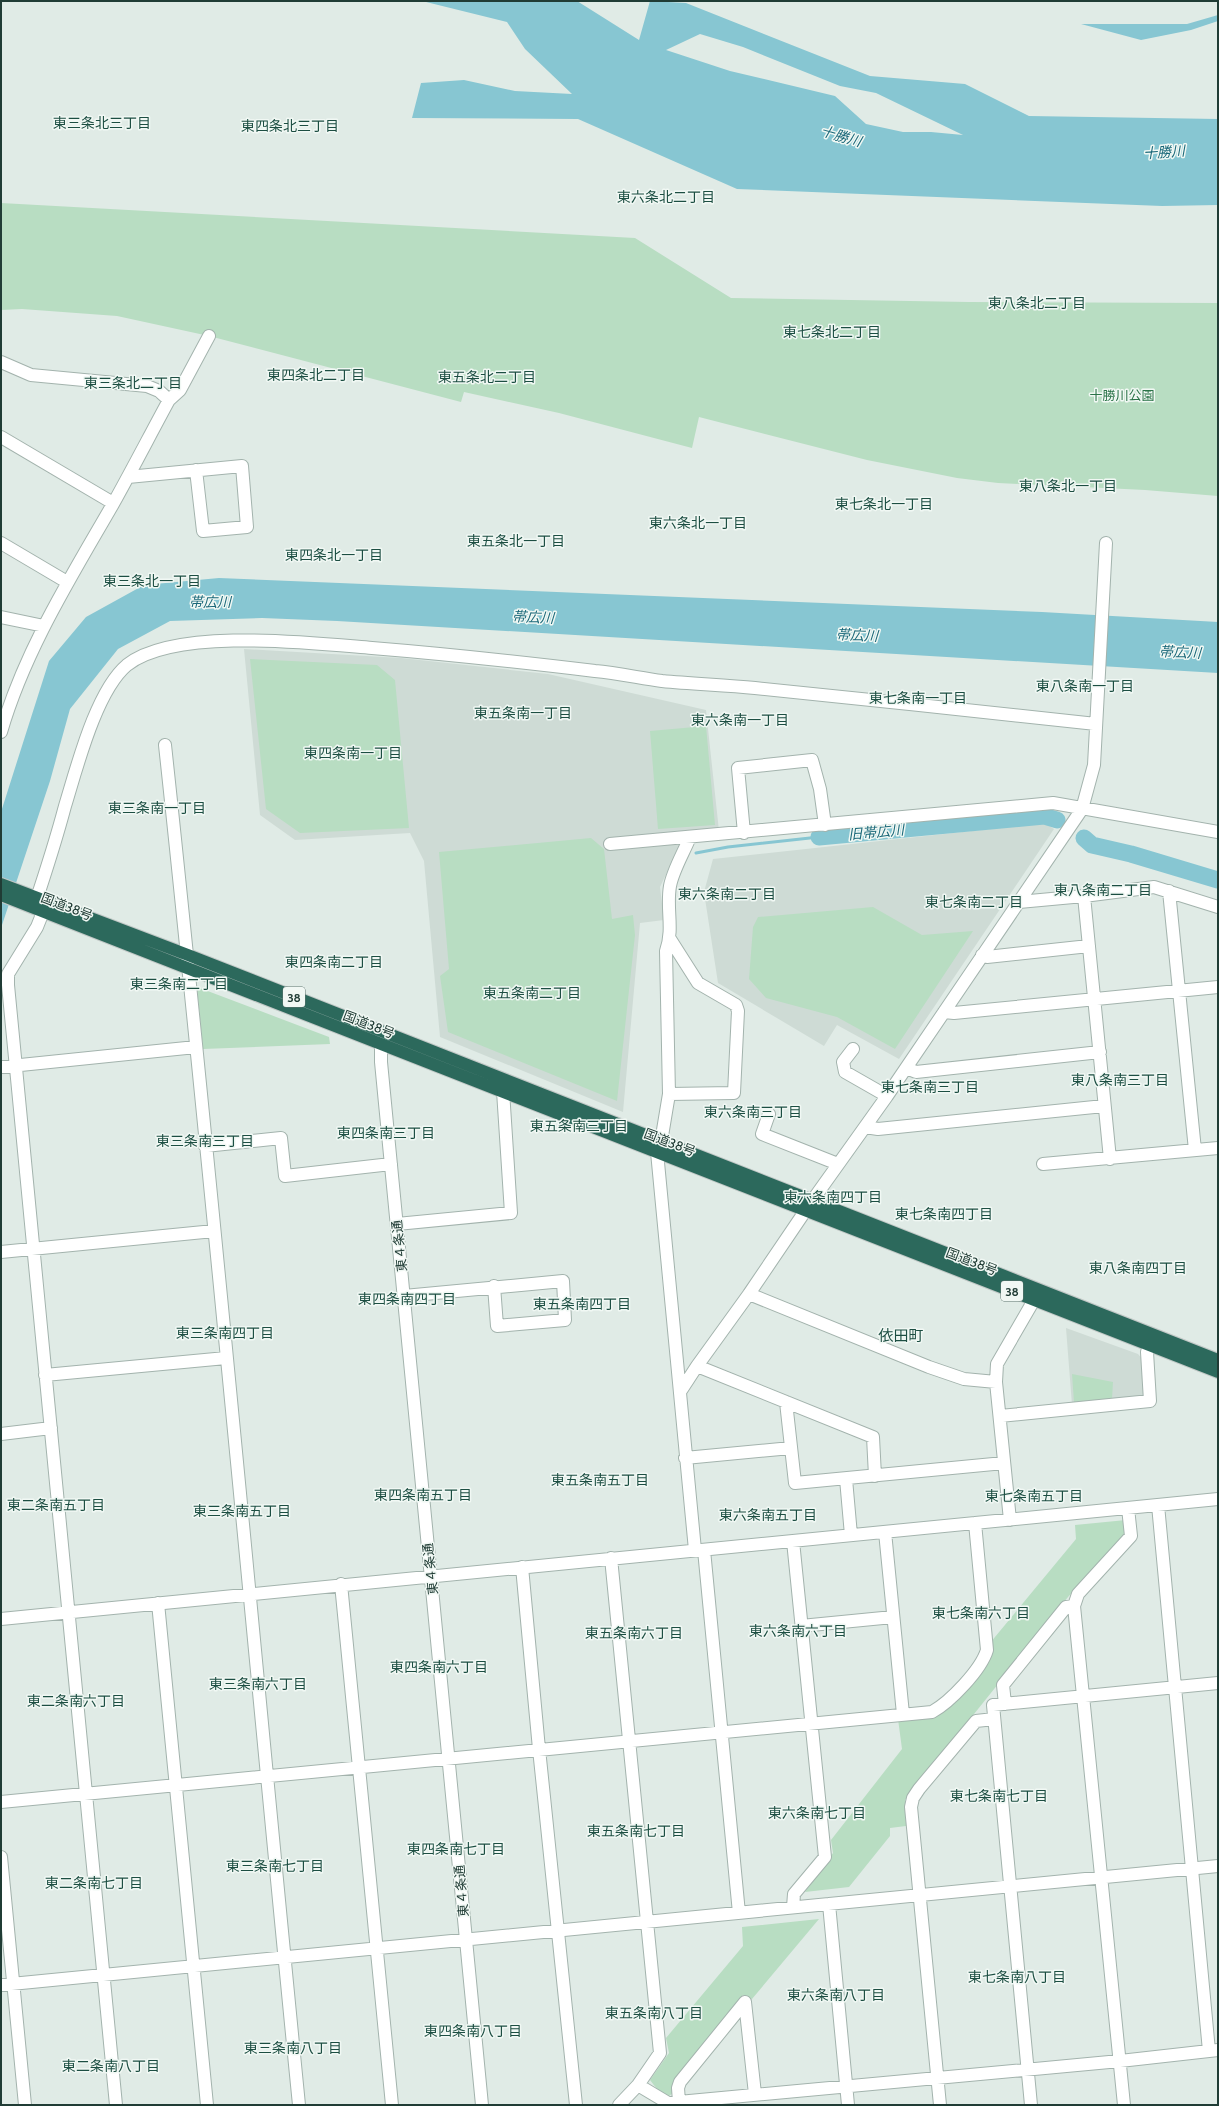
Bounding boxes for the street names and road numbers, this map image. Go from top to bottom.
street label: 国道38号 [39,889,95,923]
road number: 38 [283,987,305,1007]
street label: 国道38号 [341,1007,397,1041]
street label: 国道38号 [642,1125,698,1159]
street label: 東４条通 [388,1219,410,1273]
street label: 国道38号 [944,1244,1000,1278]
road number: 38 [1001,1281,1023,1301]
street label: 東４条通 [419,1542,441,1596]
street label: 東４条通 [451,1864,471,1918]

